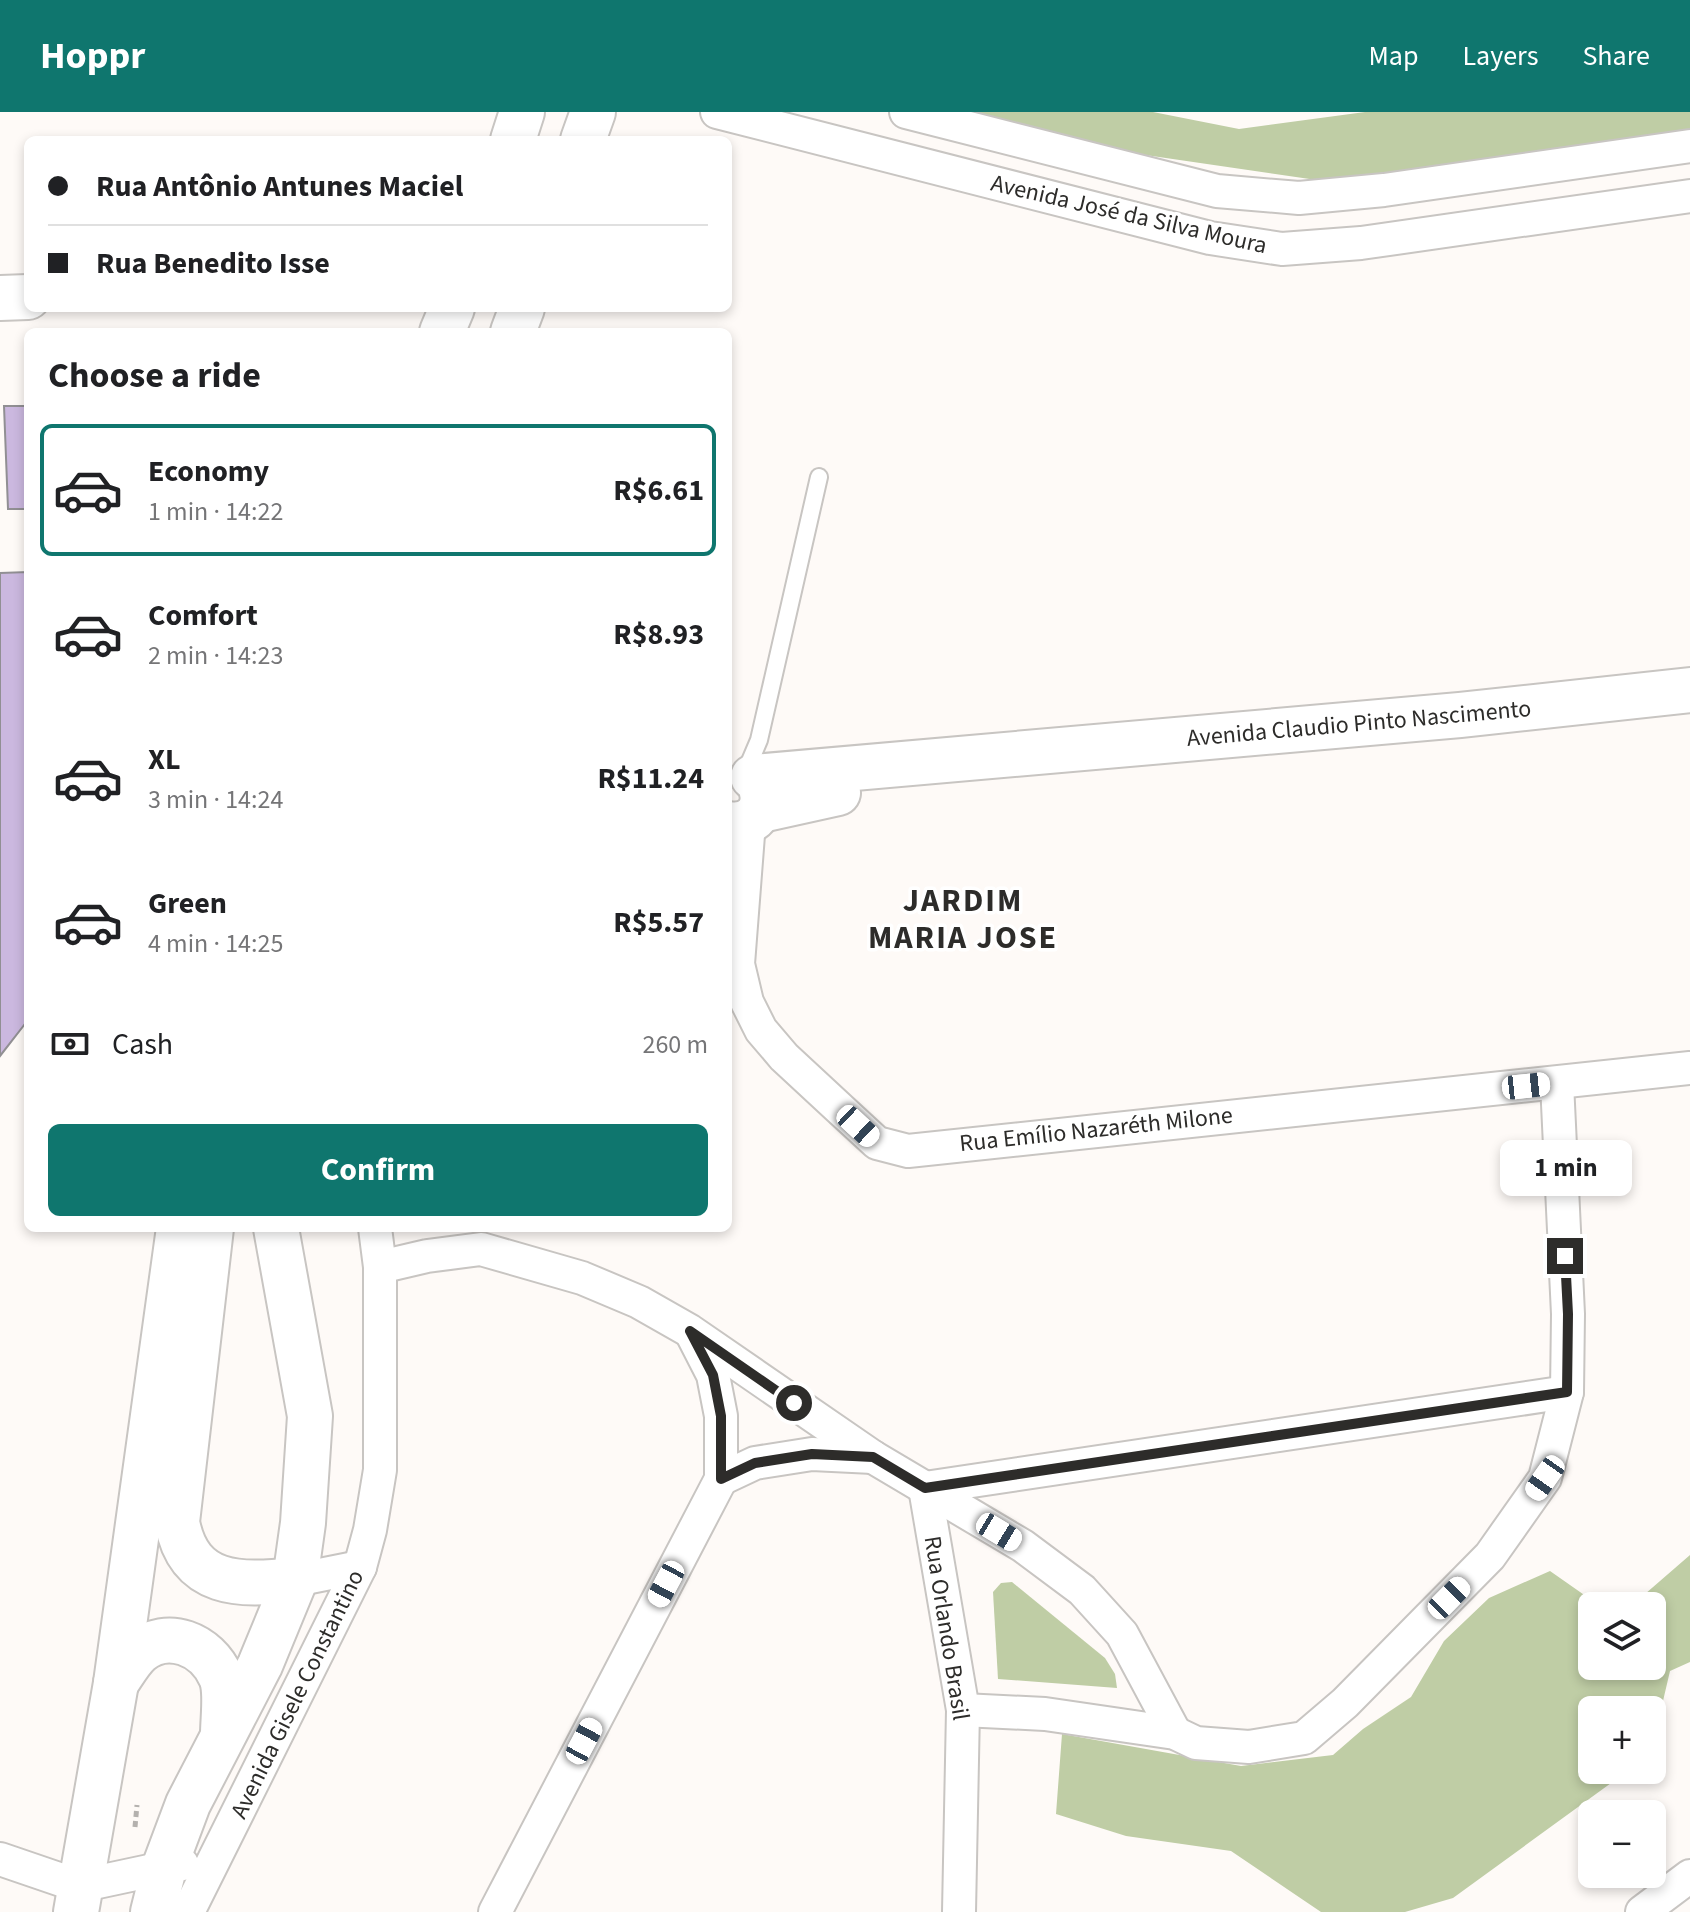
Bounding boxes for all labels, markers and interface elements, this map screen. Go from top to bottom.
text: Hoppr [40,29,145,83]
text: Map [1368,36,1418,76]
text: Layers [1462,36,1538,76]
text: Share [1582,36,1650,76]
text: Rua Antônio Antunes Maciel [96,165,463,208]
street label: Avenida José da Silva Moura [987,166,1270,263]
text: Rua Benedito Isse [96,242,330,285]
text: Choose a ride [48,350,261,401]
text: Economy [148,450,269,493]
icon: car [52,454,124,526]
text: R$6.61 [613,469,704,512]
text: 1 min · 14:22 [148,493,283,530]
text: Comfort [148,594,258,637]
icon: car [52,598,124,670]
text: R$8.93 [613,613,704,656]
text: 2 min · 14:23 [148,637,283,674]
street label: Avenida Claudio Pinto Nascimento [1185,691,1533,756]
text: XL [148,738,181,781]
icon: car [52,742,124,814]
text: R$11.24 [597,757,704,800]
text: 3 min · 14:24 [148,781,283,818]
district label: JARDIM MARIA JOSE [868,878,1058,961]
text: Green [148,882,227,925]
icon: car [52,886,124,958]
text: R$5.57 [613,901,704,944]
text: 4 min · 14:25 [148,925,283,962]
icon: cash [48,1022,92,1066]
text: Cash [112,1023,173,1066]
text: 260 m [642,1026,708,1063]
car [1501,1072,1551,1100]
street label: Rua Emílio Nazaréth Milone [958,1098,1234,1161]
car [832,1101,884,1151]
button: Confirm [48,1124,708,1216]
callout: 1 min [1499,1140,1631,1196]
text: 1 min [1534,1149,1598,1186]
route end [1547,1238,1583,1274]
route start [776,1385,812,1421]
car [1521,1451,1569,1505]
car [972,1509,1026,1555]
street label: Rua Orlando Brasil [915,1533,978,1723]
car [644,1557,688,1611]
street label: Avenida Gisele Constantino [222,1564,373,1825]
car [1424,1573,1474,1623]
map controls [1578,1592,1666,1888]
button: layers [1578,1592,1666,1680]
button: + [1578,1696,1666,1784]
car [562,1714,606,1768]
button: − [1578,1800,1666,1888]

